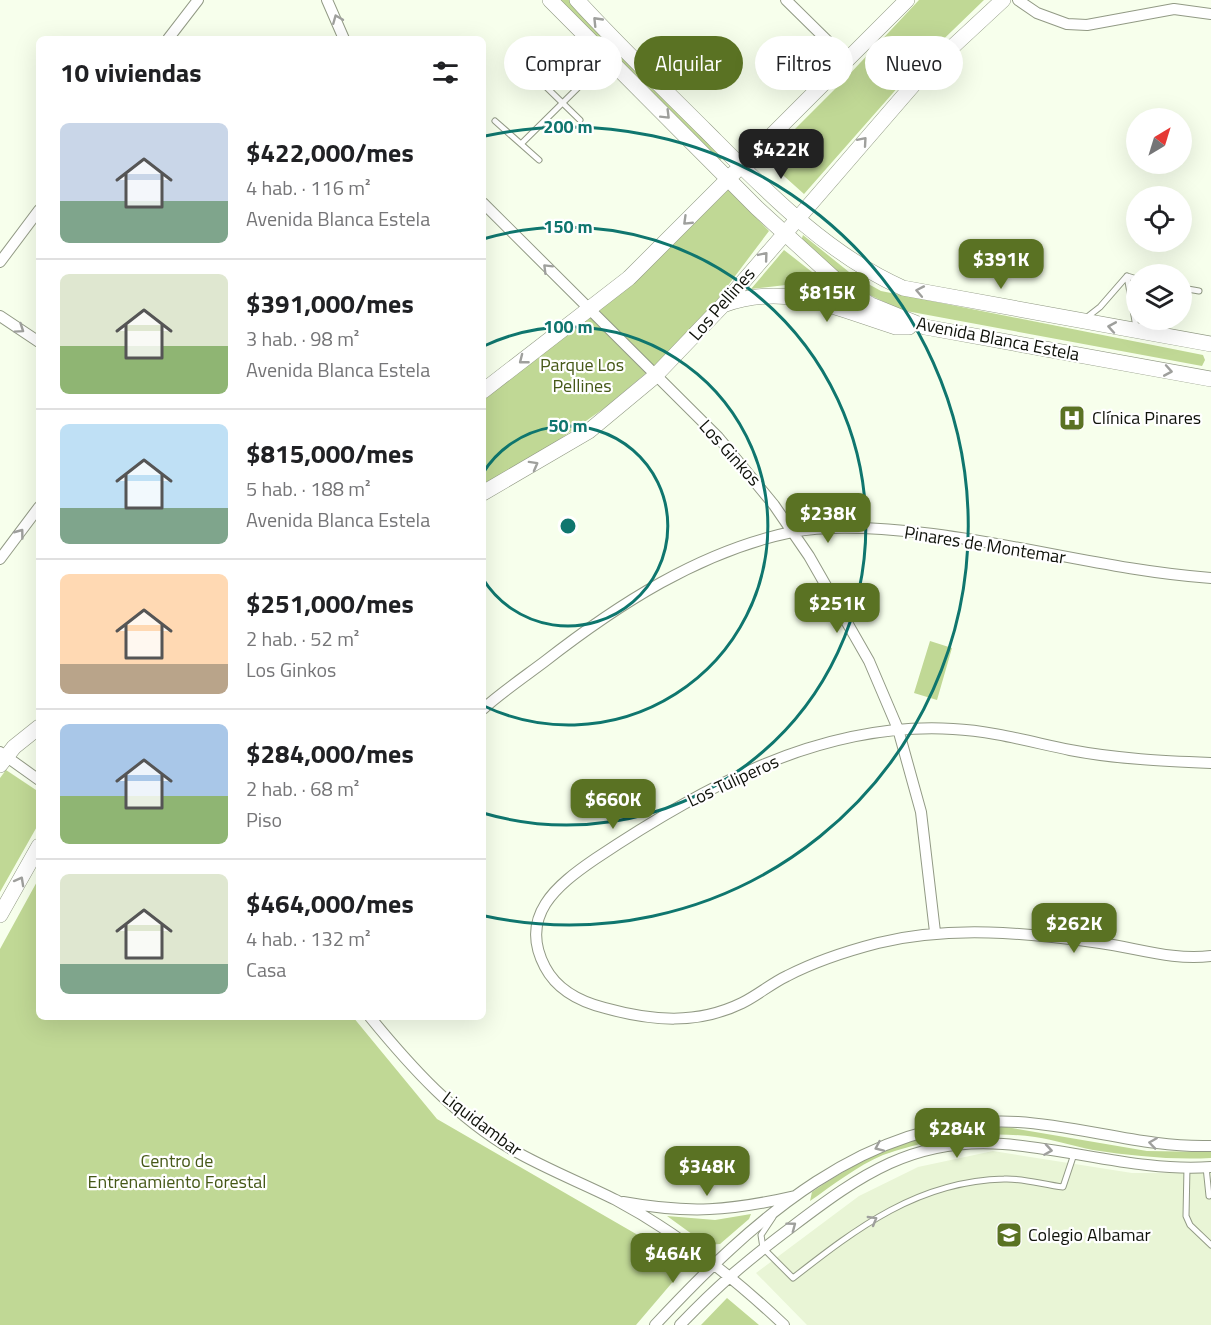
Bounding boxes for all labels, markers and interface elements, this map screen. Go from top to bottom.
one-way arrow [331,14,344,25]
one-way arrow [593,18,604,28]
chip: Comprar [504,36,622,90]
chip: Alquilar [634,36,743,90]
chip: Filtros [755,36,853,90]
chip: Nuevo [865,36,963,90]
text: 10 viviendas [60,53,202,92]
icon: filters [429,56,462,89]
north arrow [1126,108,1192,174]
map controls [1126,108,1192,330]
one-way arrow [659,109,670,119]
text: 200 m [543,113,593,140]
pin: $422K [739,129,823,180]
text: $422,000/mes [246,133,414,172]
text: $422K [753,133,809,164]
one-way arrow [856,137,867,148]
icon: home [108,147,180,219]
text: 4 hab. · 116 m² [246,172,371,203]
button: locate [1126,186,1192,252]
text: Avenida Blanca Estela [246,203,430,234]
text: 150 m [543,213,593,240]
one-way arrow [684,214,694,225]
pin: $391K [959,239,1043,290]
text: $391K [973,243,1029,274]
one-way arrow [757,252,768,263]
street label: Los Pellines [682,261,761,346]
one-way arrow [543,264,554,275]
button: layers [1126,264,1192,330]
pin: $815K [785,272,869,323]
text: $815K [799,276,855,307]
text: $391,000/mes [246,284,414,323]
one-way arrow [916,285,926,298]
icon: home [108,298,180,370]
street label: Avenida Blanca Estela [914,309,1082,368]
text: 100 m [543,313,593,340]
one-way arrow [1107,321,1117,334]
one-way arrow [13,322,24,333]
text: 3 hab. · 98 m² [246,323,359,354]
park label: Parque Los Pellines [540,351,624,399]
one-way arrow [518,353,529,364]
text: Avenida Blanca Estela [246,354,430,385]
one-way arrow [1164,365,1173,377]
hospital icon: Clínica Pinares [1057,403,1087,433]
place label: Clínica Pinares [1092,404,1201,431]
text: 50 m [548,412,588,439]
street label: Los Ginkos [693,413,768,492]
text: $815,000/mes [246,434,414,473]
icon: home [108,448,180,520]
one-way arrow [528,461,538,472]
text: 5 hab. · 188 m² [246,473,371,504]
pin: $238K [786,493,870,544]
text: $238K [800,497,856,528]
text: Avenida Blanca Estela [246,504,430,535]
centre of rings [558,516,578,536]
street label: Pinares de Montemar [902,518,1068,571]
one-way arrow [12,529,23,540]
pin: $251K [795,583,879,634]
text: $251,000/mes [246,584,414,623]
text: $251K [809,587,865,618]
icon: home [108,598,180,670]
text: 2 hab. · 52 m² [246,623,359,654]
text: Los Ginkos [246,654,336,685]
text: $284,000/mes [246,734,414,773]
icon: home [108,748,180,820]
street label: Los Tuliperos [682,748,783,814]
text: 2 hab. · 68 m² [246,773,359,804]
pin: $660K [571,779,655,830]
text: $660K [585,783,641,814]
text: Piso [246,804,282,835]
one-way arrow [12,876,24,887]
text: $464,000/mes [246,884,414,923]
icon: home [108,898,180,970]
pin: $262K [1032,903,1116,954]
text: $262K [1046,907,1102,938]
text: 4 hab. · 132 m² [246,923,371,954]
text: Casa [246,954,286,985]
street label: Liquidambar [437,1085,528,1163]
pin: $284K [915,1108,999,1159]
text: $284K [929,1112,985,1143]
one-way arrow [1148,1138,1157,1150]
one-way arrow [874,1140,885,1152]
one-way arrow [1044,1143,1053,1155]
pin: $348K [665,1146,749,1197]
park label: Centro de Entrenamiento Forestal [88,1147,266,1195]
text: $348K [679,1150,735,1181]
one-way arrow [867,1215,877,1227]
school or university icon: Colegio Albamar [994,1220,1024,1250]
place label: Colegio Albamar [1028,1221,1151,1248]
one-way arrow [785,1223,796,1234]
pin: $464K [631,1233,715,1284]
text: $464K [645,1237,701,1268]

